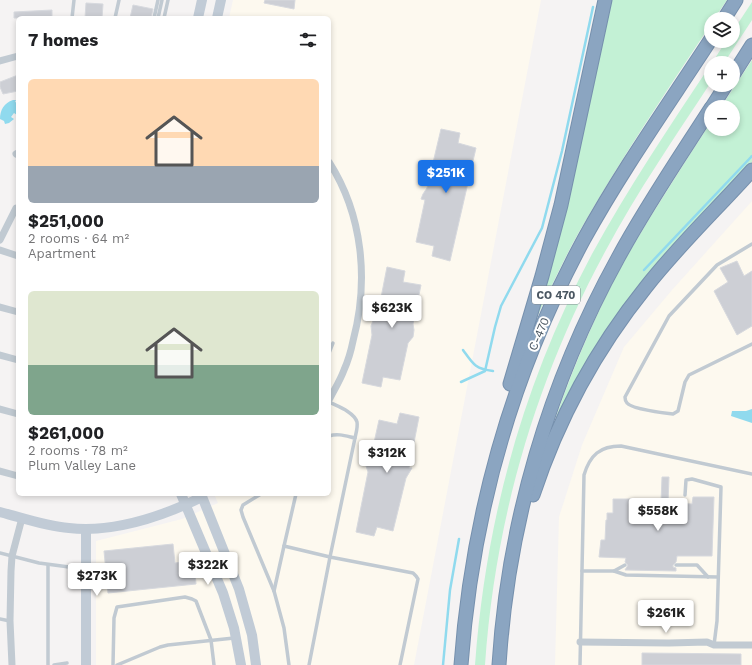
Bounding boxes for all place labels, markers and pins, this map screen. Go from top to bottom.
pin: $251K [418,160,474,194]
pin: $623K [364,295,420,329]
pin: $312K [359,440,415,474]
pin: $558K [630,498,686,532]
pin: $322K [180,552,236,586]
pin: $273K [69,563,125,597]
pin: $261K [638,600,694,634]

